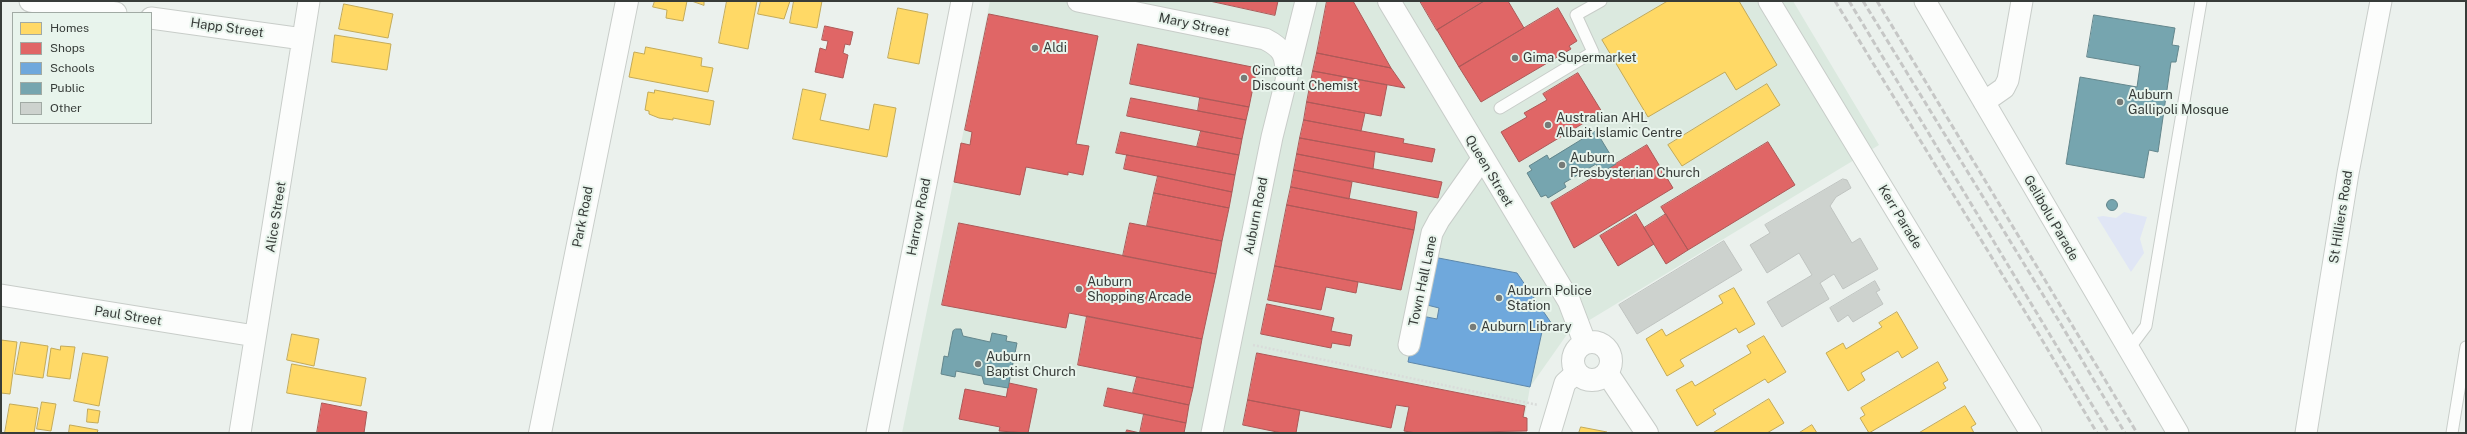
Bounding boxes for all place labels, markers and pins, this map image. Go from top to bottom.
place label: Aldi [1043,40,1067,56]
marker: Aldi [1030,43,1040,53]
place label: Gima Supermarket [1523,50,1637,66]
marker: Gima Supermarket [1510,53,1520,63]
place label: Cincotta Discount Chemist [1252,63,1358,94]
marker: Cincotta Discount Chemist [1239,73,1249,83]
place label: Auburn Gallipoli Mosque [2128,87,2229,118]
marker: Auburn Gallipoli Mosque [2115,97,2125,107]
place label: Australian AHL Albait Islamic Centre [1556,110,1682,141]
marker: Australian AHL Albait Islamic Centre [1543,120,1553,130]
place label: Auburn Presbysterian Church [1570,150,1700,181]
marker: Auburn Presbysterian Church [1557,160,1567,170]
place label: Auburn Shopping Arcade [1087,274,1192,305]
place label: Auburn Police Station [1507,283,1592,314]
marker: Auburn Shopping Arcade [1074,284,1084,294]
marker: Auburn Police Station [1494,293,1504,303]
place label: Auburn Library [1481,319,1572,335]
marker: Auburn Library [1468,322,1478,332]
place label: Auburn Baptist Church [986,349,1076,380]
marker: Auburn Baptist Church [973,359,983,369]

